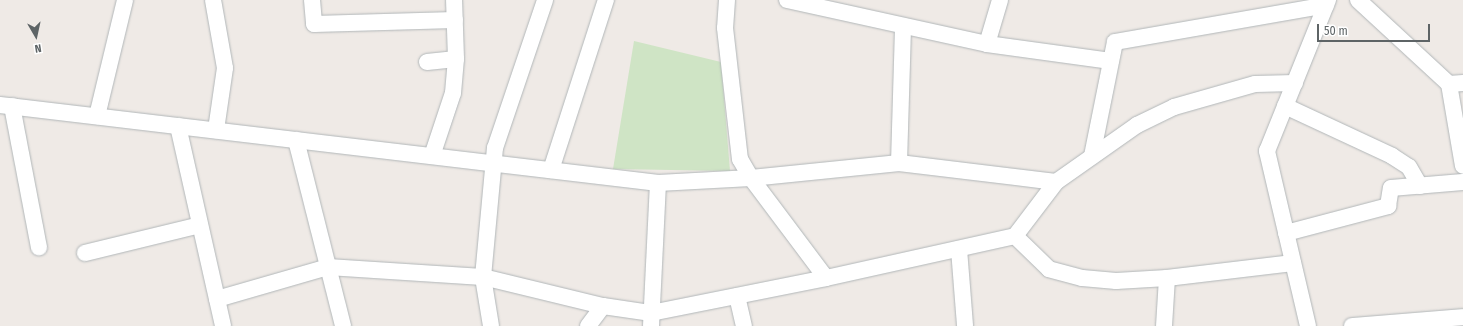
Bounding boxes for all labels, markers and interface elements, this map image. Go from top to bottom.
north arrow [16,16,56,56]
scale bar [1319,16,1432,42]
text: 50 m [1324,24,1348,38]
text: N [34,41,42,55]

